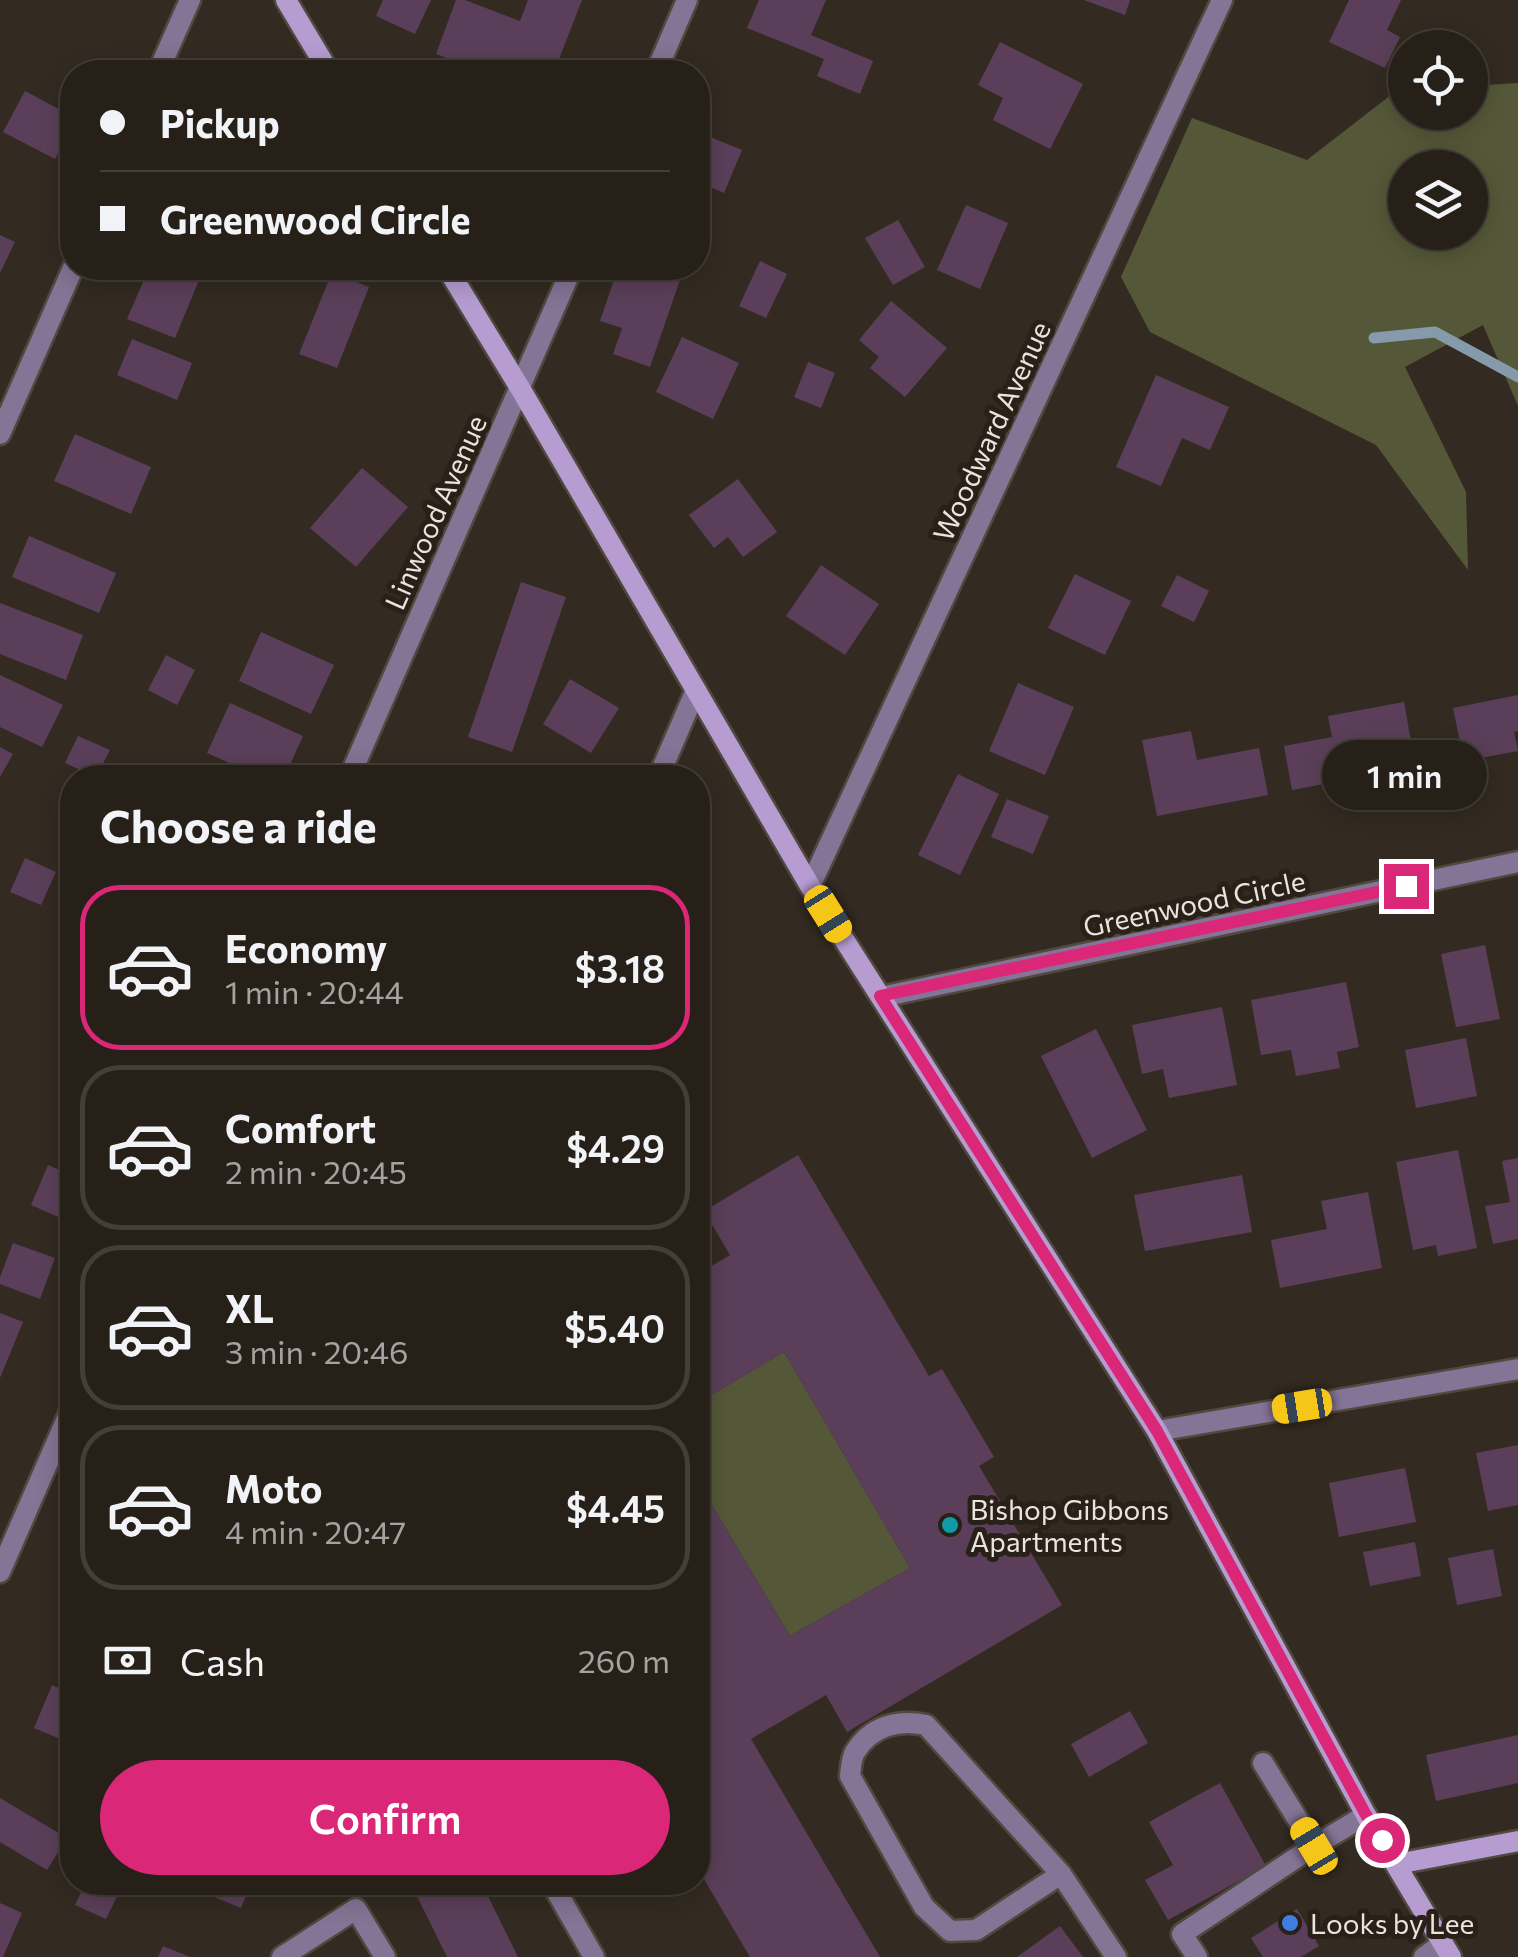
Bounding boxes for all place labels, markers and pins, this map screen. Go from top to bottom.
place label: Bishop Gibbons Apartments [970,1492,1169,1558]
marker: Bishop Gibbons Apartments [939,1514,961,1536]
place label: Looks by Lee [1310,1906,1474,1940]
marker: Looks by Lee [1279,1912,1301,1934]

